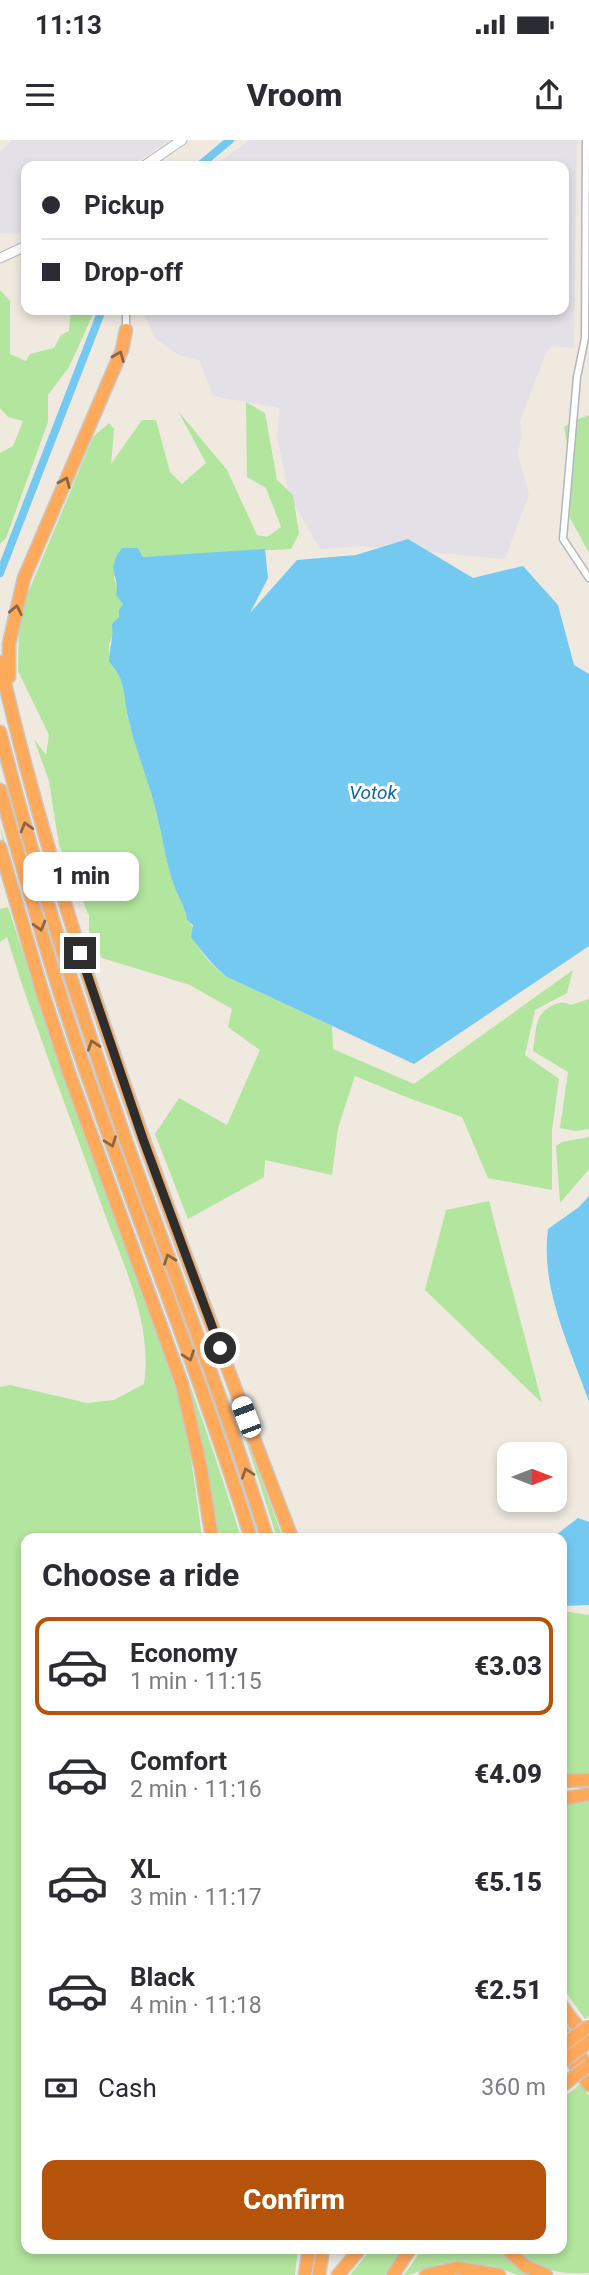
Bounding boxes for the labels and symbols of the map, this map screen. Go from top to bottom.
one-way arrow [111,351,125,364]
one-way arrow [57,477,71,489]
one-way arrow [7,604,22,616]
water label: Votok [349,781,397,804]
one-way arrow [20,822,35,834]
callout: 1 min [22,852,138,900]
one-way arrow [31,920,46,932]
route end [64,937,96,969]
one-way arrow [87,1039,101,1052]
one-way arrow [103,1136,117,1148]
one-way arrow [164,1254,178,1266]
route start [204,1332,236,1364]
one-way arrow [181,1349,195,1361]
car [229,1394,264,1440]
north arrow [497,1442,567,1512]
one-way arrow [240,1467,255,1479]

